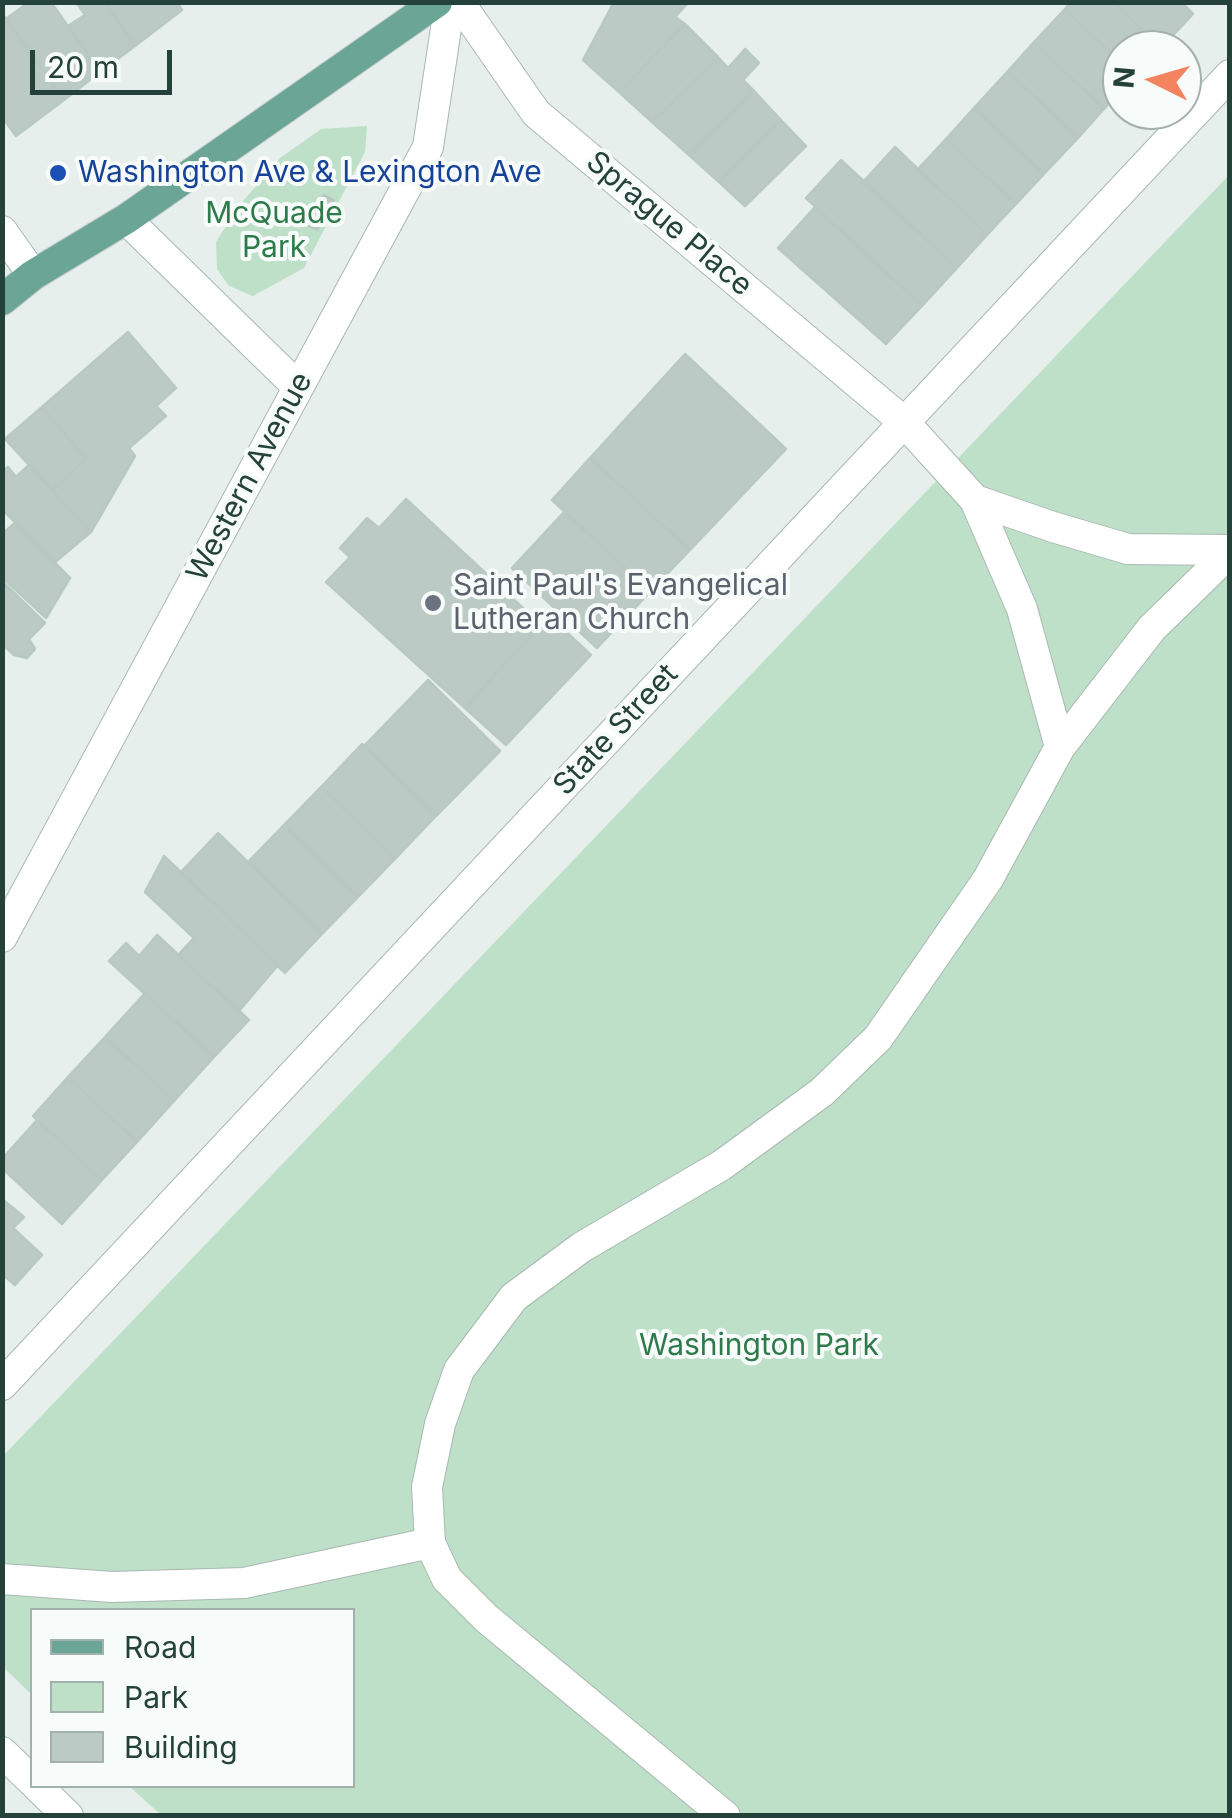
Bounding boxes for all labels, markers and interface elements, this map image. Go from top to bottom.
scale bar [35,30,178,92]
north arrow [1102,30,1202,130]
text: 20 m [47,49,119,85]
text: N [1106,65,1142,90]
street label: Sprague Place [579,144,759,304]
place label: Washington Ave & Lexington Ave [78,155,542,191]
marker: Washington Ave & Lexington Ave [47,162,69,184]
park label: McQuade Park [205,196,343,266]
street label: Western Avenue [180,366,320,588]
place label: Saint Paul's Evangelical Lutheran Church [453,568,788,638]
marker: Saint Paul's Evangelical Lutheran Church [422,592,444,614]
street label: State Street [546,657,686,803]
park label: Washington Park [639,1328,879,1364]
legend [30,1608,355,1788]
text: Road [124,1629,196,1665]
text: Park [124,1679,188,1715]
text: Building [124,1729,238,1765]

